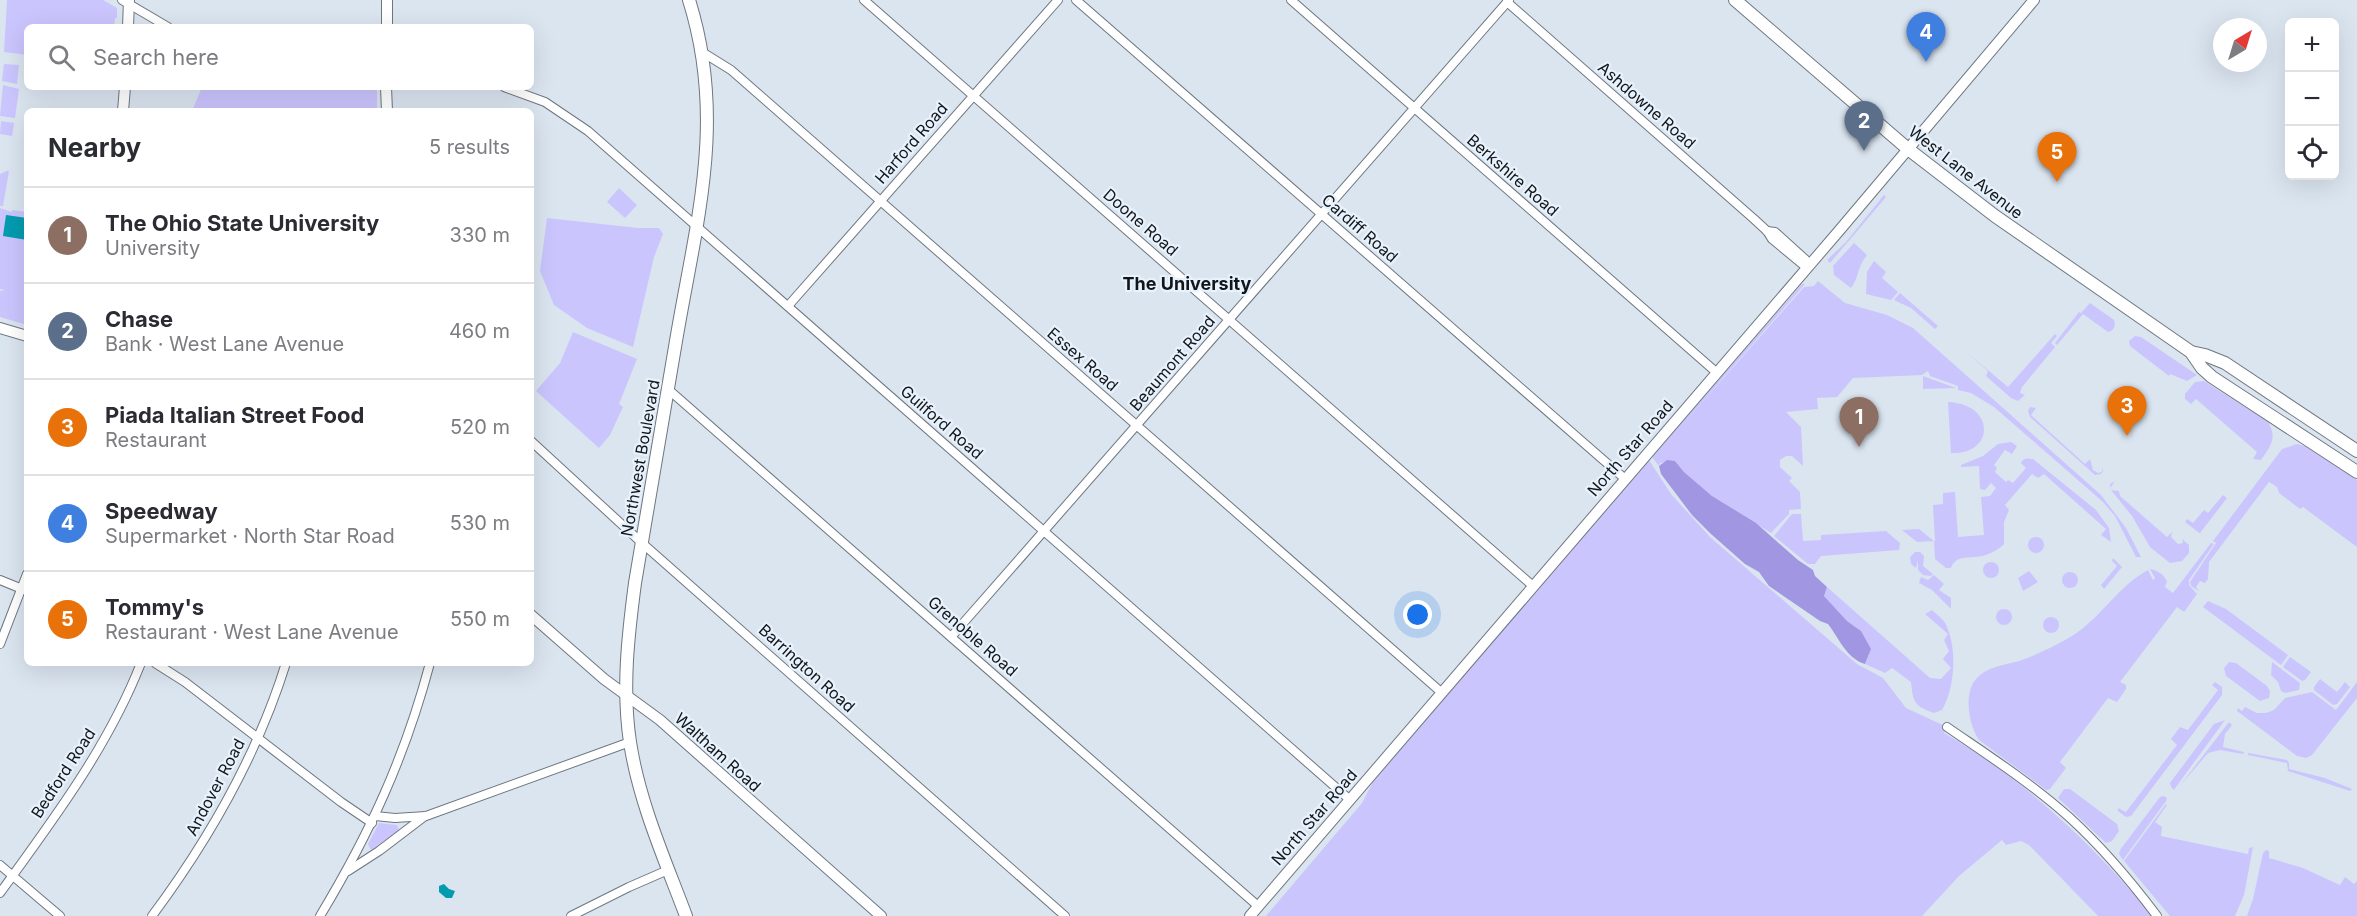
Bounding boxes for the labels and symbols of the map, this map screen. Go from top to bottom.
pin: 4 [1906,13,1946,62]
north arrow [2213,18,2267,72]
street label: Ashdowne Road [1594,57,1700,153]
street label: Harford Road [870,98,952,188]
pin: 2 [1844,102,1884,151]
street label: West Lane Avenue [1905,121,2027,223]
street label: Berkshire Road [1463,130,1563,220]
pin: 5 [2038,132,2076,182]
street label: Doone Road [1099,184,1183,260]
street label: Cardiff Road [1318,189,1402,267]
district label: The University [1123,273,1252,294]
street label: Beaumont Road [1125,311,1219,415]
street label: Essex Road [1043,323,1123,395]
street label: Northwest Boulevard [616,378,664,538]
street label: Guilford Road [897,381,987,463]
pin: 3 [2108,386,2146,436]
street label: North Star Road [1583,396,1677,500]
pin: 1 [1840,398,1878,447]
street label: Grenoble Road [924,592,1022,680]
your location [1403,600,1432,629]
street label: Barrington Road [755,620,859,716]
street label: Waltham Road [671,708,765,796]
street label: Bedford Road [26,724,100,822]
street label: Andover Road [181,735,249,839]
street label: North Star Road [1267,765,1361,869]

